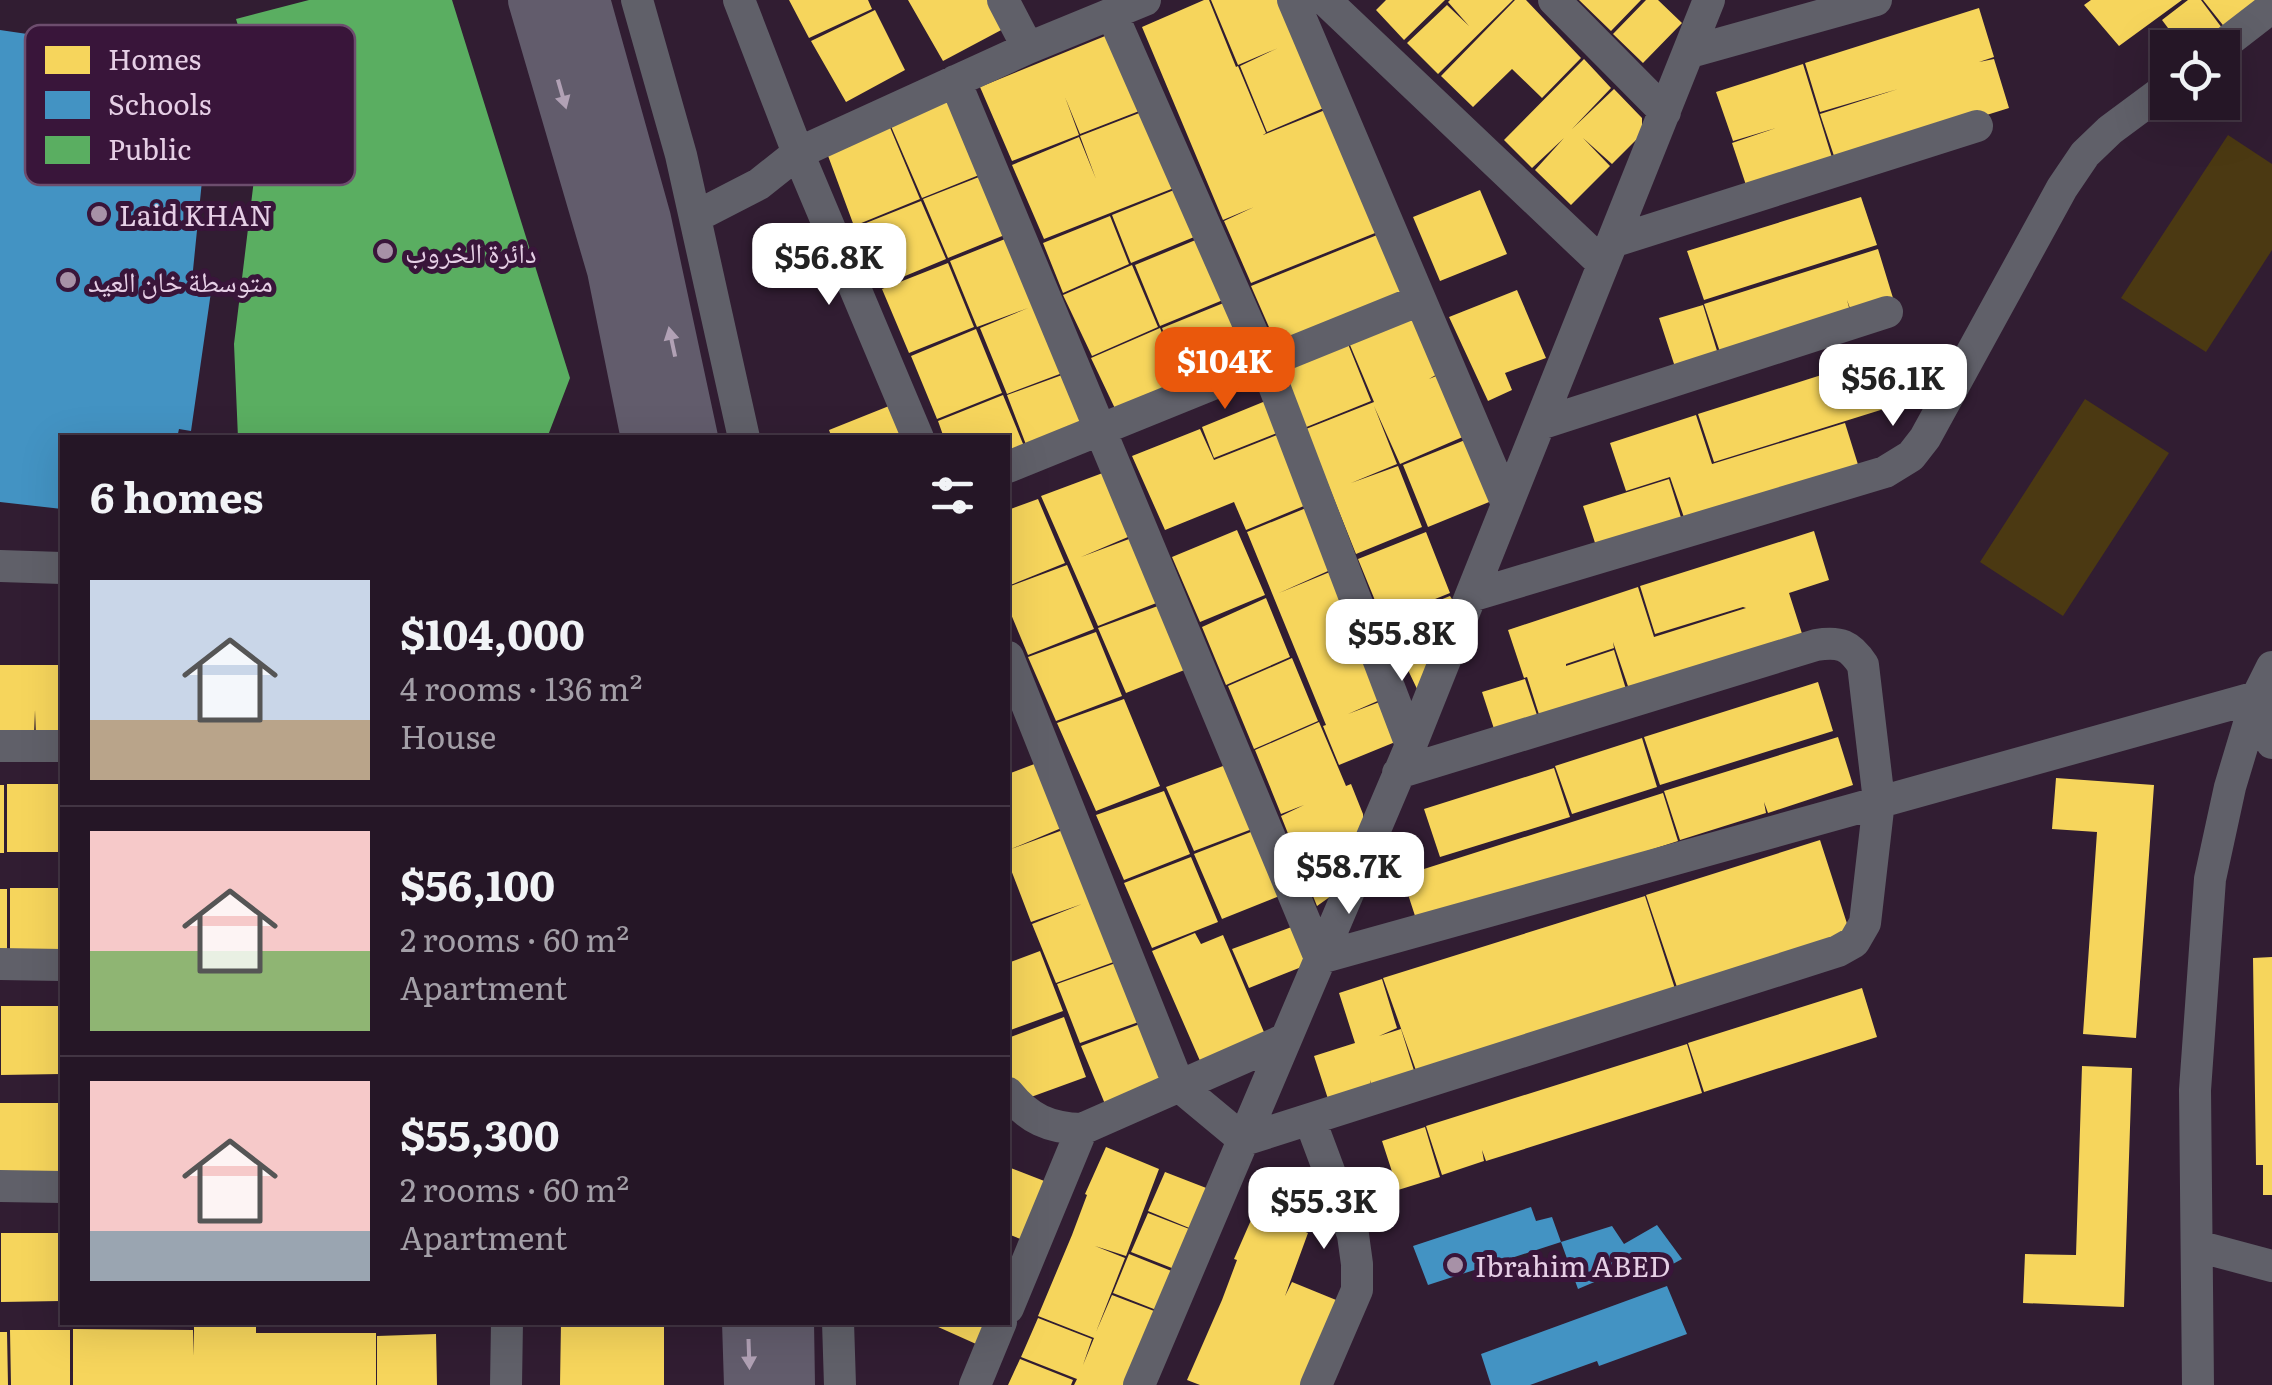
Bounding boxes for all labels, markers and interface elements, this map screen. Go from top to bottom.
legend [25,25,355,185]
map controls [2150,30,2240,120]
button: locate [2150,30,2240,120]
text: Homes [108,37,201,79]
one-way arrow [555,79,570,109]
text: Schools [108,82,211,124]
text: Public [108,127,191,169]
place label: Laid KHAN [119,193,273,235]
marker: Laid KHAN [88,203,110,225]
pin: $56.8K [748,223,910,308]
place label: دائرة الخروب [405,230,537,272]
text: $56.8K [774,231,884,279]
marker: دائرة الخروب [374,240,396,262]
place label: متوسطة خان العيد [88,259,273,301]
marker: متوسطة خان العيد [57,269,79,291]
one-way arrow [663,326,679,357]
pin: $104K [1155,327,1295,412]
text: $104K [1177,335,1273,383]
pin: $56.1K [1812,344,1974,429]
text: $56.1K [1841,352,1945,400]
text: 6 homes [90,464,264,526]
icon: filters [925,468,980,523]
pin: $55.8K [1321,599,1483,684]
text: $104,000 [400,601,585,663]
text: $55.8K [1348,607,1456,655]
icon: home [170,620,290,740]
text: 4 rooms · 136 m² [400,663,642,711]
text: House [400,711,496,759]
pin: $58.7K [1268,832,1430,917]
text: $58.7K [1296,840,1402,888]
text: $56,100 [400,852,555,914]
icon: home [170,871,290,991]
text: 2 rooms · 60 m² [400,914,629,962]
text: Apartment [400,962,567,1010]
text: $55,300 [400,1102,560,1164]
icon: home [170,1121,290,1241]
text: 2 rooms · 60 m² [400,1164,629,1212]
pin: $55.3K [1243,1167,1405,1252]
text: $55.3K [1270,1175,1378,1223]
text: Apartment [400,1212,567,1260]
place label: Ibrahim ABED [1475,1244,1670,1286]
marker: Ibrahim ABED [1444,1254,1466,1276]
one-way arrow [742,1338,758,1370]

